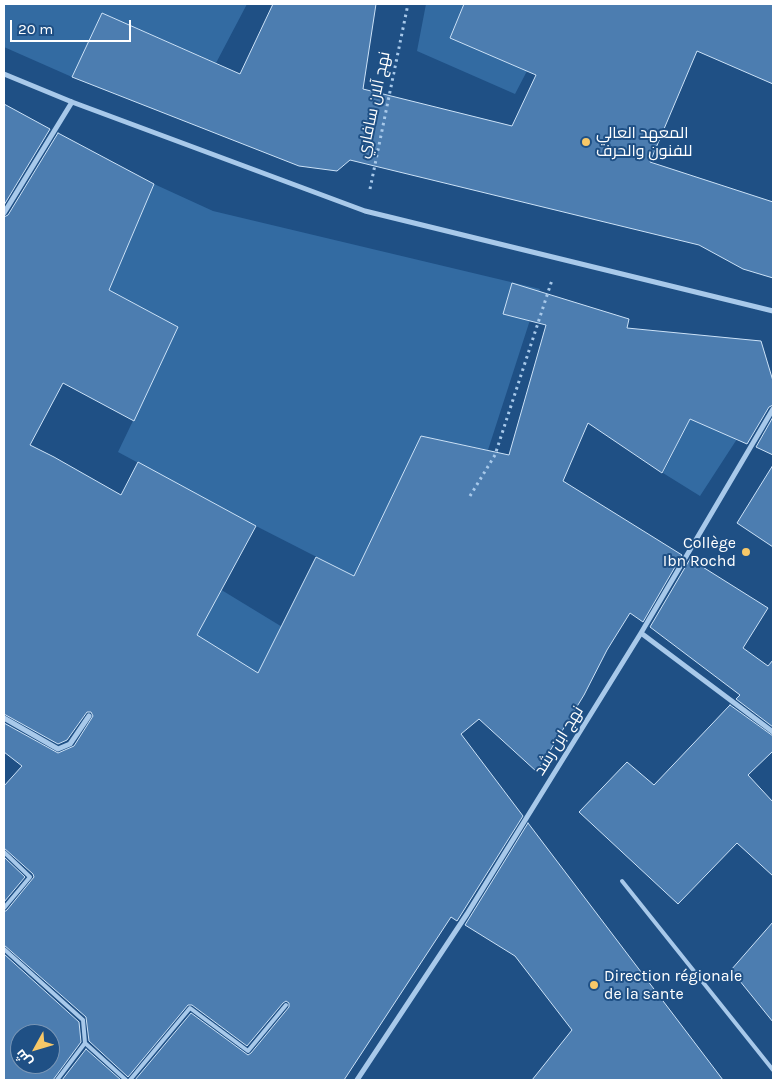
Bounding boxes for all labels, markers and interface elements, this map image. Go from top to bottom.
scale bar [12,10,134,42]
text: 20 m [18,20,53,38]
street label: نهج آلان سافاري [353,50,395,160]
place label: المعهد العالي للفنون والحرف [596,123,692,161]
marker: المعهد العالي للفنون والحرف [580,136,592,148]
place label: Collège Ibn Rochd [663,533,736,571]
marker: Collège Ibn Rochd [740,546,752,558]
street label: نهج ابن رشد [530,703,588,779]
place label: Direction régionale de la sante [604,966,742,1004]
marker: Direction régionale de la sante [588,979,600,991]
north arrow [10,1024,60,1074]
text: ش [11,1046,36,1070]

